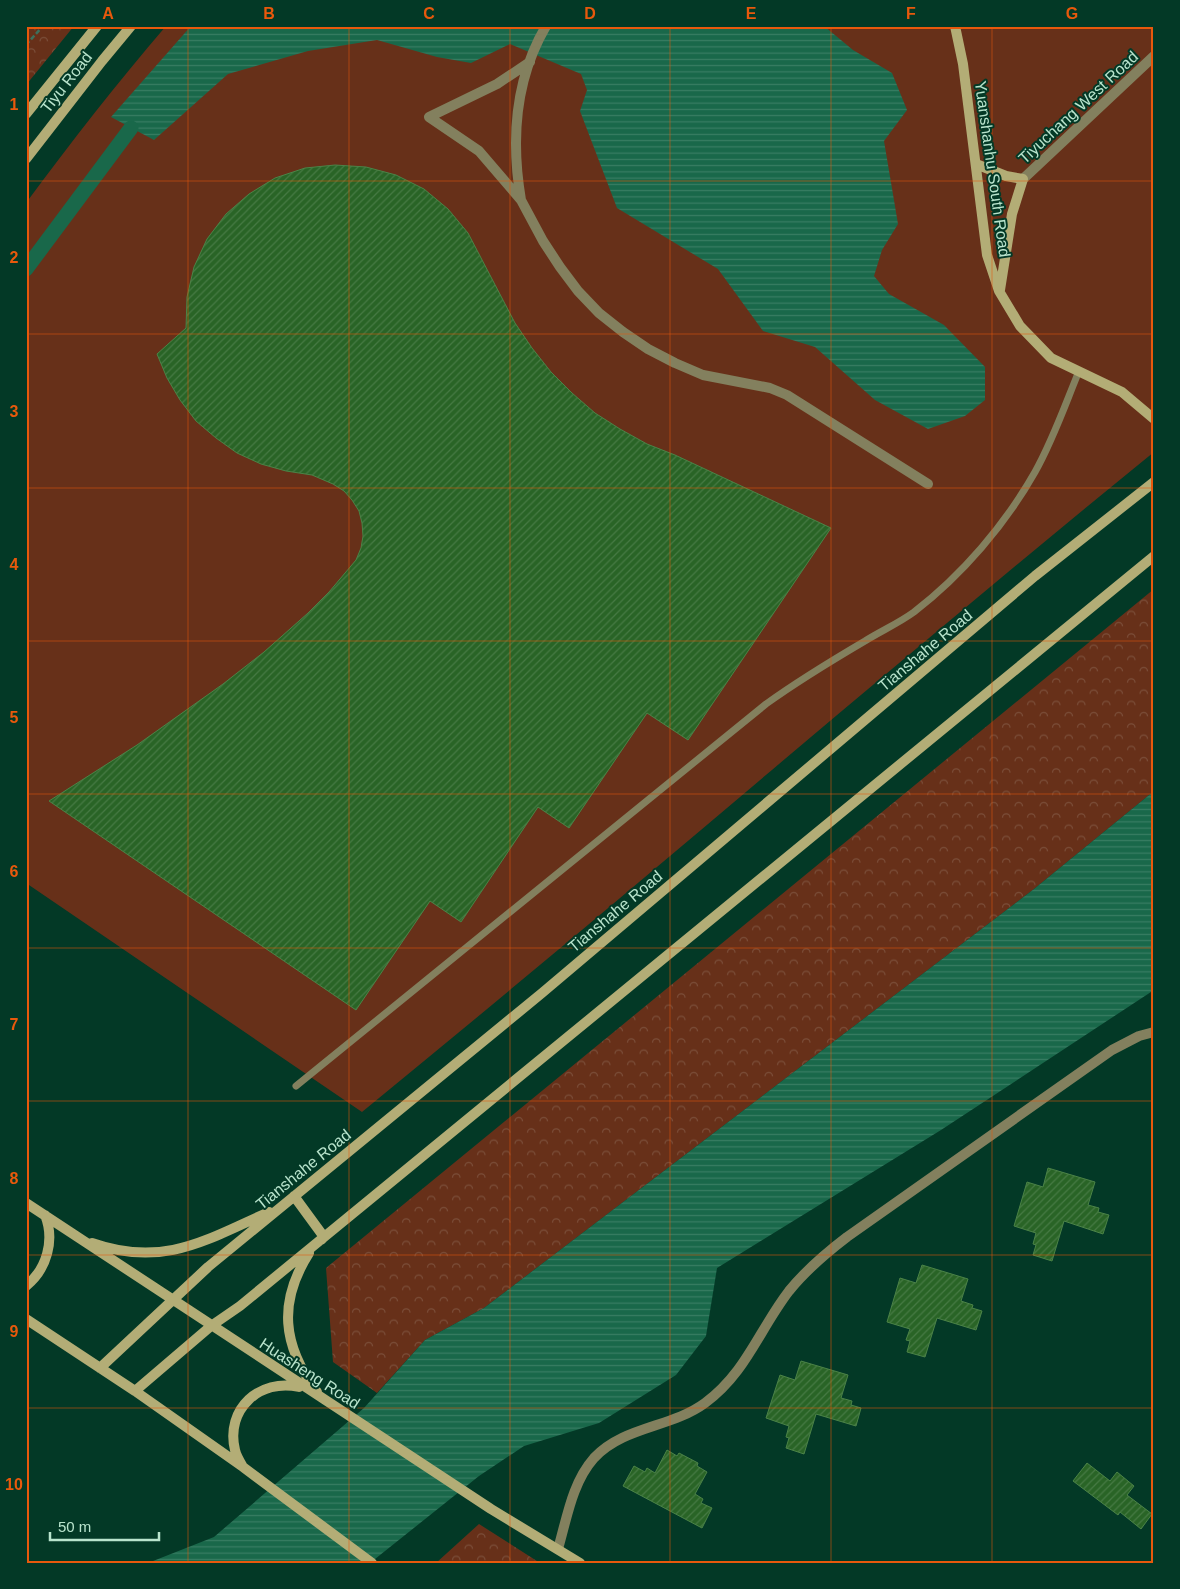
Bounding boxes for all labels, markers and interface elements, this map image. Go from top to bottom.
text: A [102,5,114,22]
text: B [263,5,275,22]
text: C [423,5,435,22]
text: D [584,5,596,22]
text: E [746,5,757,22]
text: F [906,5,916,22]
text: G [1066,5,1078,22]
street label: Tiyuchang West Road [1015,48,1141,167]
street label: Tiyu Road [37,49,95,116]
street label: Yuanshanhu South Road [972,80,1013,258]
text: 1 [10,96,19,113]
text: 2 [10,249,19,266]
text: 3 [10,403,19,420]
text: 4 [10,556,19,573]
street label: Tianshahe Road [875,606,976,694]
text: 5 [10,709,19,726]
text: 6 [10,863,19,880]
street label: Tianshahe Road [565,867,666,955]
text: 7 [10,1016,19,1033]
street label: Tianshahe Road [253,1126,354,1213]
text: 8 [10,1170,19,1187]
text: 9 [10,1323,19,1340]
street label: Huasheng Road [257,1335,363,1412]
text: 10 [5,1476,23,1493]
scale bar [50,1509,159,1541]
text: 50 m [58,1518,91,1535]

